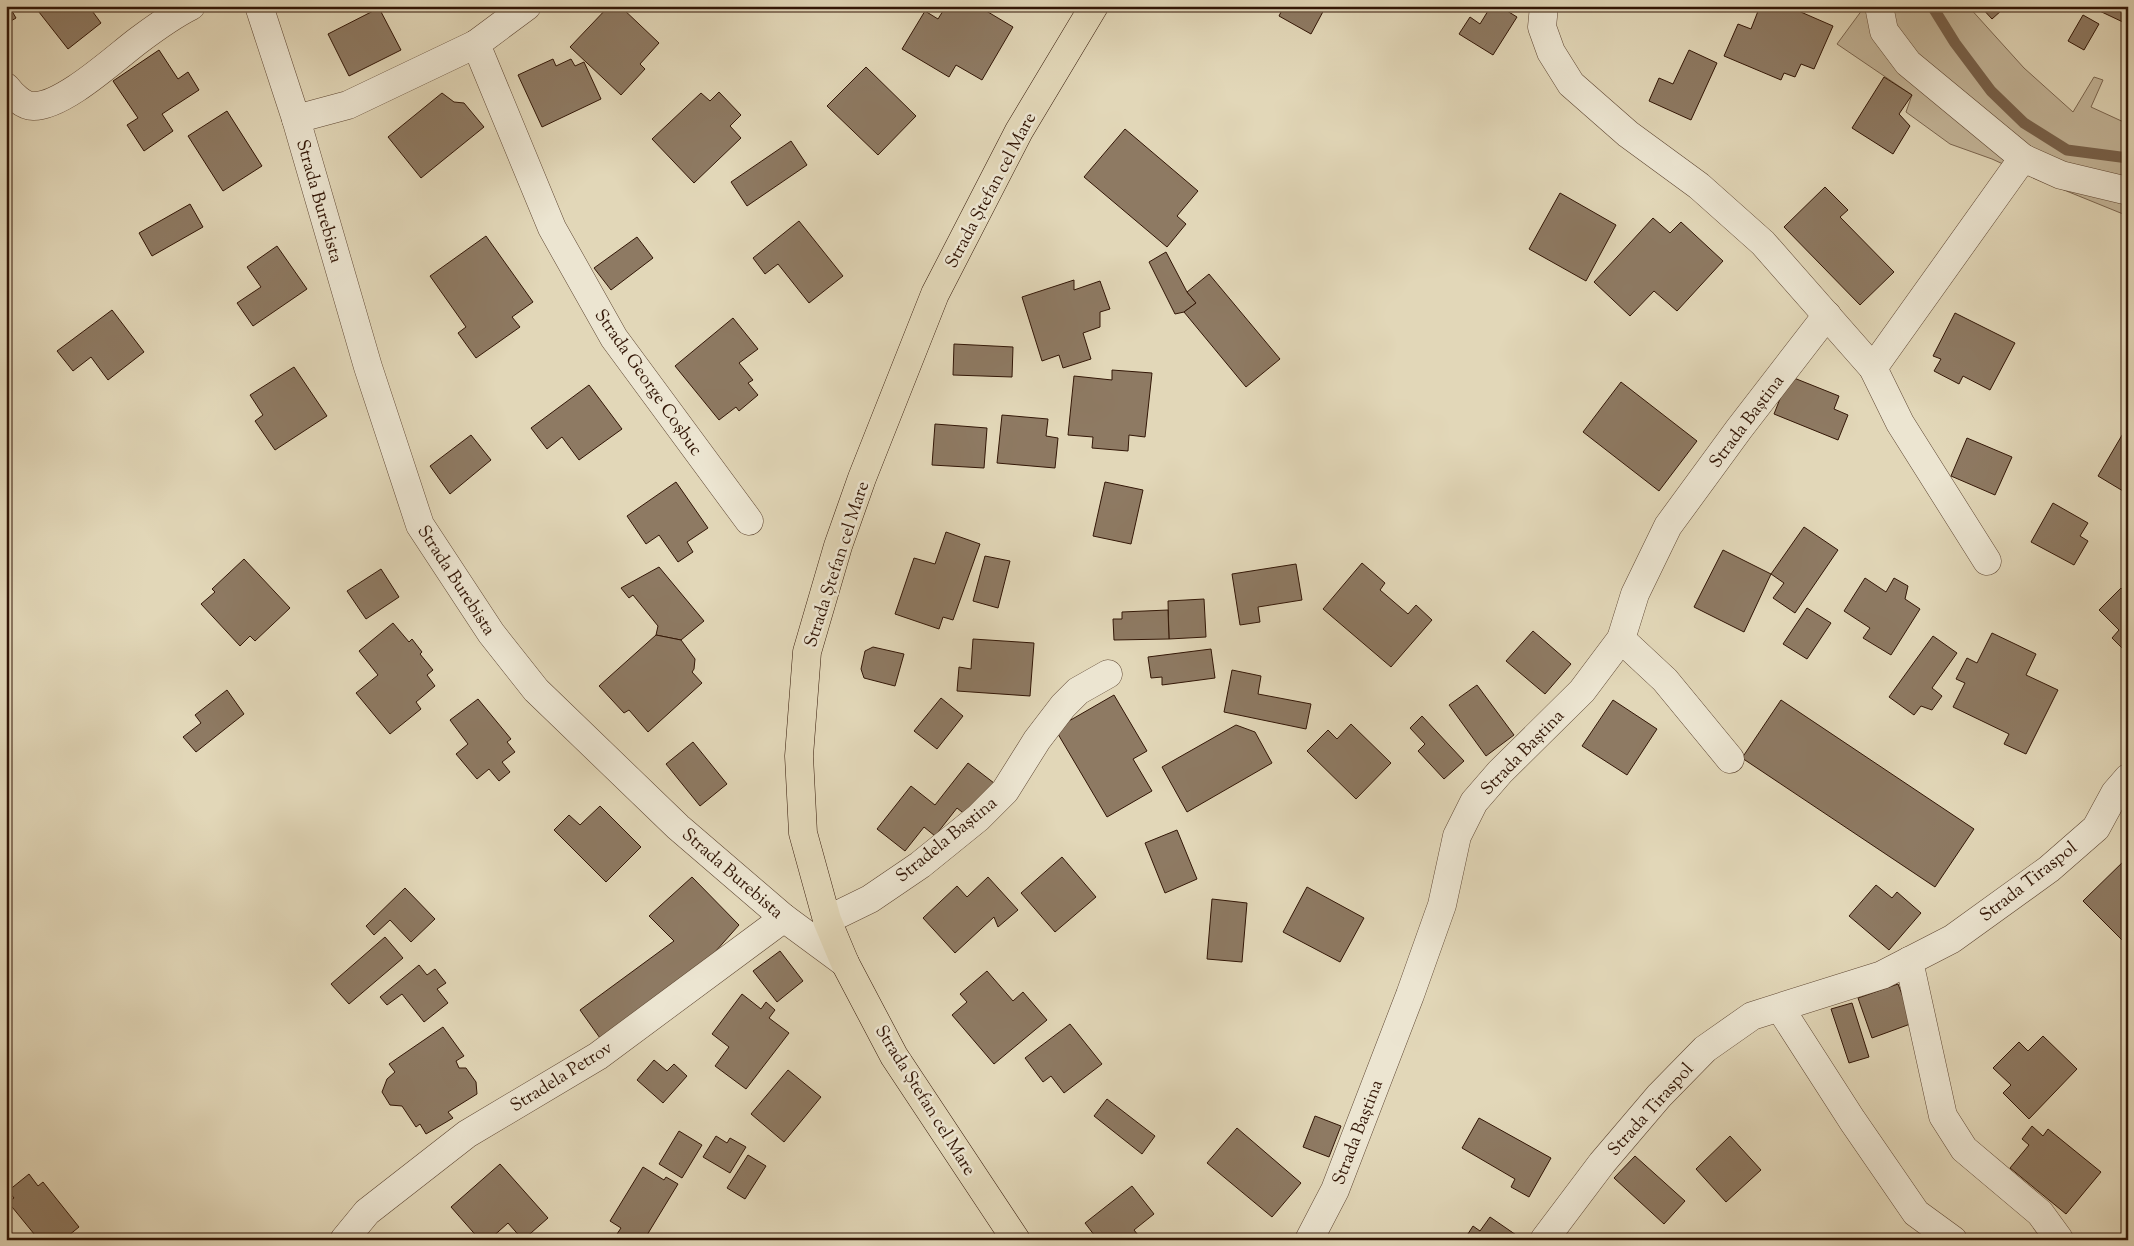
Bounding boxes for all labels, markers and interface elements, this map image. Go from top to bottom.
street label: Strada Ștefan cel Mare [940,108,1044,274]
street label: Strada Burebista [288,137,348,266]
street label: Strada George Coșbuc [587,305,708,462]
street label: Strada Baștina [1704,370,1791,474]
street label: Strada Ștefan cel Mare [799,478,877,651]
street label: Strada Burebista [410,521,501,641]
street label: Strada Baștina [1476,704,1571,802]
street label: Stradela Baștina [891,791,1004,890]
street label: Strada Burebista [675,823,788,926]
street label: Strada Tiraspol [1975,836,2084,929]
street label: Strada Ștefan cel Mare [867,1021,981,1181]
street label: Stradela Petrov [506,1036,619,1120]
street label: Strada Tiraspol [1602,1058,1701,1163]
street label: Strada Baștina [1327,1076,1391,1189]

